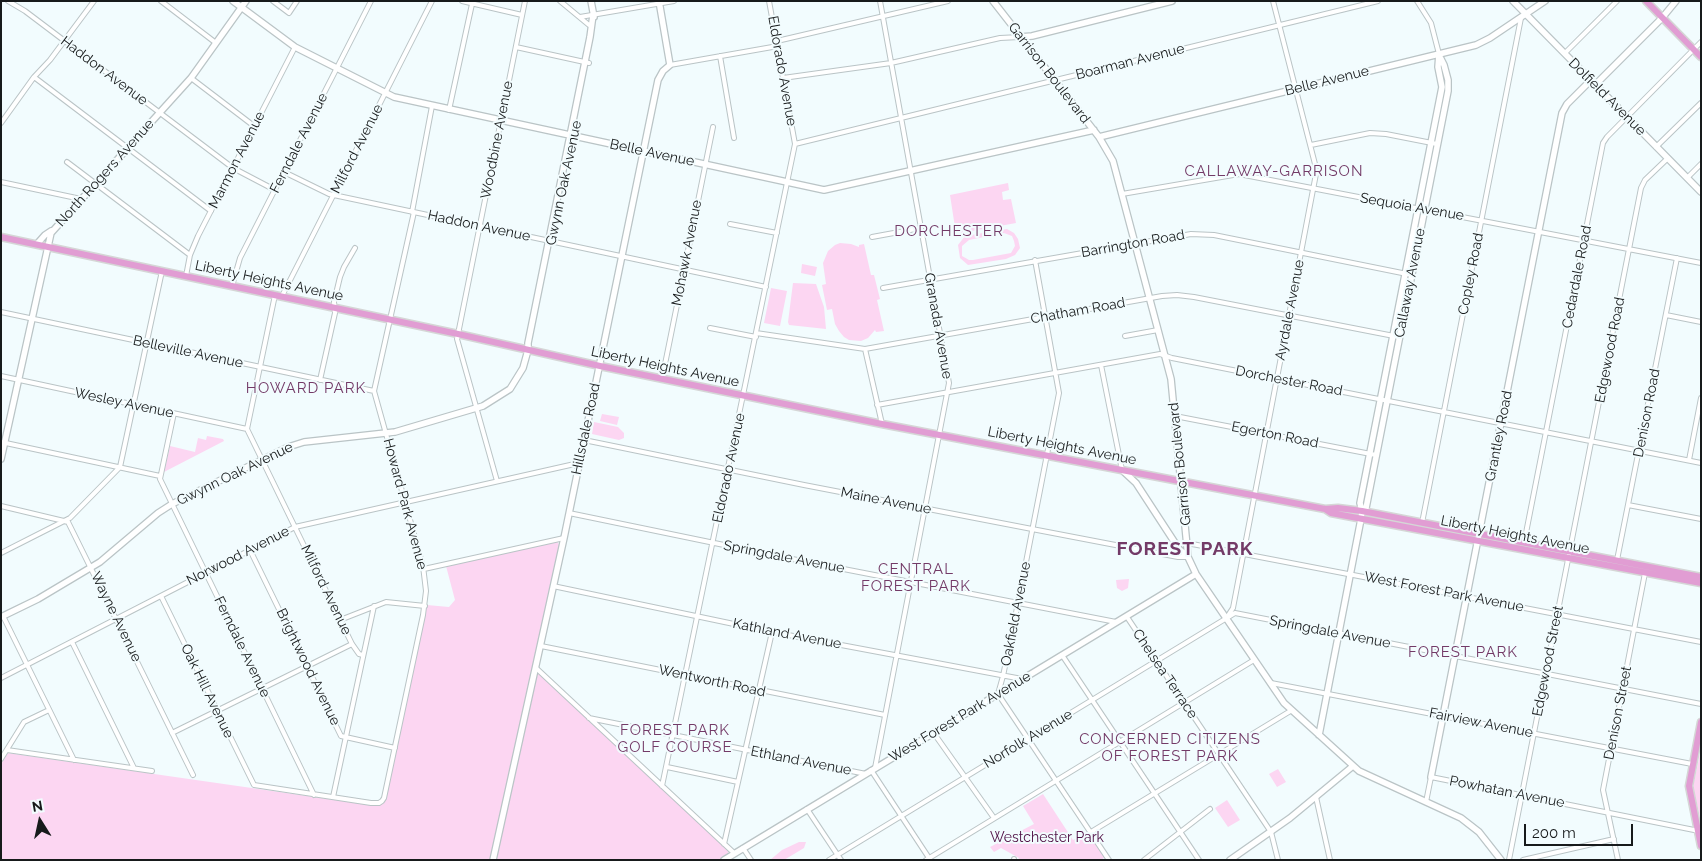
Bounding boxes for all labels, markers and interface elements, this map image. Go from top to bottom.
street label: Eldorado Avenue [764,15,800,127]
street label: Garrison Boulevard [1004,19,1094,127]
street label: Haddon Avenue [57,33,151,109]
street label: Boarman Avenue [1074,40,1186,84]
street label: Dolfield Avenue [1565,55,1649,139]
street label: Belle Avenue [1283,62,1371,100]
street label: Woodbine Avenue [477,80,517,200]
street label: Ferndale Avenue [267,90,331,196]
street label: Milford Avenue [327,102,387,196]
street label: Marmon Avenue [205,109,269,211]
street label: North Rogers Avenue [52,116,158,230]
street label: Gwynn Oak Avenue [543,119,585,247]
street label: Belle Avenue [608,136,696,170]
district label: CALLAWAY-GARRISON [1182,162,1366,180]
street label: Sequoia Avenue [1359,190,1465,224]
street label: Mohawk Avenue [668,199,706,307]
street label: Haddon Avenue [426,207,532,245]
district label: DORCHESTER [893,222,1005,240]
street label: Cedardale Road [1559,224,1595,330]
street label: Barrington Road [1080,227,1186,261]
street label: Callaway Avenue [1391,227,1429,339]
street label: Copley Road [1455,232,1487,316]
street label: Liberty Heights Avenue [193,257,345,305]
street label: Ayrdale Avenue [1272,258,1308,362]
street label: Granada Avenue [920,272,956,380]
street label: Chatham Road [1029,294,1127,328]
street label: Edgewood Road [1592,296,1628,404]
street label: Belleville Avenue [131,332,245,372]
street label: Liberty Heights Avenue [589,343,741,391]
street label: Dorchester Road [1234,362,1344,400]
street label: Denison Road [1630,367,1664,459]
district label: HOWARD PARK [244,379,368,397]
street label: Hillsdale Road [568,382,604,476]
street label: Wesley Avenue [73,384,175,422]
street label: Grantley Road [1482,389,1516,483]
street label: Garrison Boulevard [1165,402,1195,526]
street label: Eldorado Avenue [709,412,749,524]
street label: Egerton Road [1230,418,1320,452]
street label: Liberty Heights Avenue [986,423,1138,469]
street label: Howard Park Avenue [379,436,431,572]
street label: Gwynn Oak Avenue [174,439,296,509]
street label: Maine Avenue [839,484,933,518]
street label: Liberty Heights Avenue [1439,512,1591,558]
street label: Norwood Avenue [184,523,292,589]
street label: Springdale Avenue [722,537,846,577]
district label: FOREST PARK [1115,538,1255,560]
street label: Milford Avenue [297,542,355,638]
district label: CENTRAL FOREST PARK [860,560,972,595]
street label: Oakfield Avenue [998,560,1034,668]
street label: West Forest Park Avenue [1363,568,1525,616]
street label: Wayne Avenue [87,569,145,665]
street label: Ferndale Avenue [210,594,274,700]
street label: Edgewood Street [1529,604,1567,718]
street label: Brightwood Avenue [272,606,344,728]
street label: Springdale Avenue [1268,612,1392,652]
street label: Kathland Avenue [731,615,843,653]
street label: Chelsea Terrace [1129,626,1201,722]
street label: Oak Hill Avenue [177,641,237,741]
district label: FOREST PARK [1407,643,1519,661]
street label: Wentworth Road [657,661,767,701]
street label: Denison Street [1601,665,1635,761]
street label: West Forest Park Avenue [886,668,1034,766]
street label: Fairview Avenue [1428,705,1534,741]
street label: Norfolk Avenue [981,706,1075,772]
district label: FOREST PARK GOLF COURSE [616,721,734,756]
district label: CONCERNED CITIZENS OF FOREST PARK [1077,730,1263,765]
street label: Ethland Avenue [749,743,853,779]
street label: Powhatan Avenue [1448,773,1566,811]
north arrow [15,796,65,846]
text: N [31,797,44,815]
scale bar [1527,814,1636,846]
text: 200 m [1532,824,1576,842]
park label: Westchester Park [990,830,1104,846]

